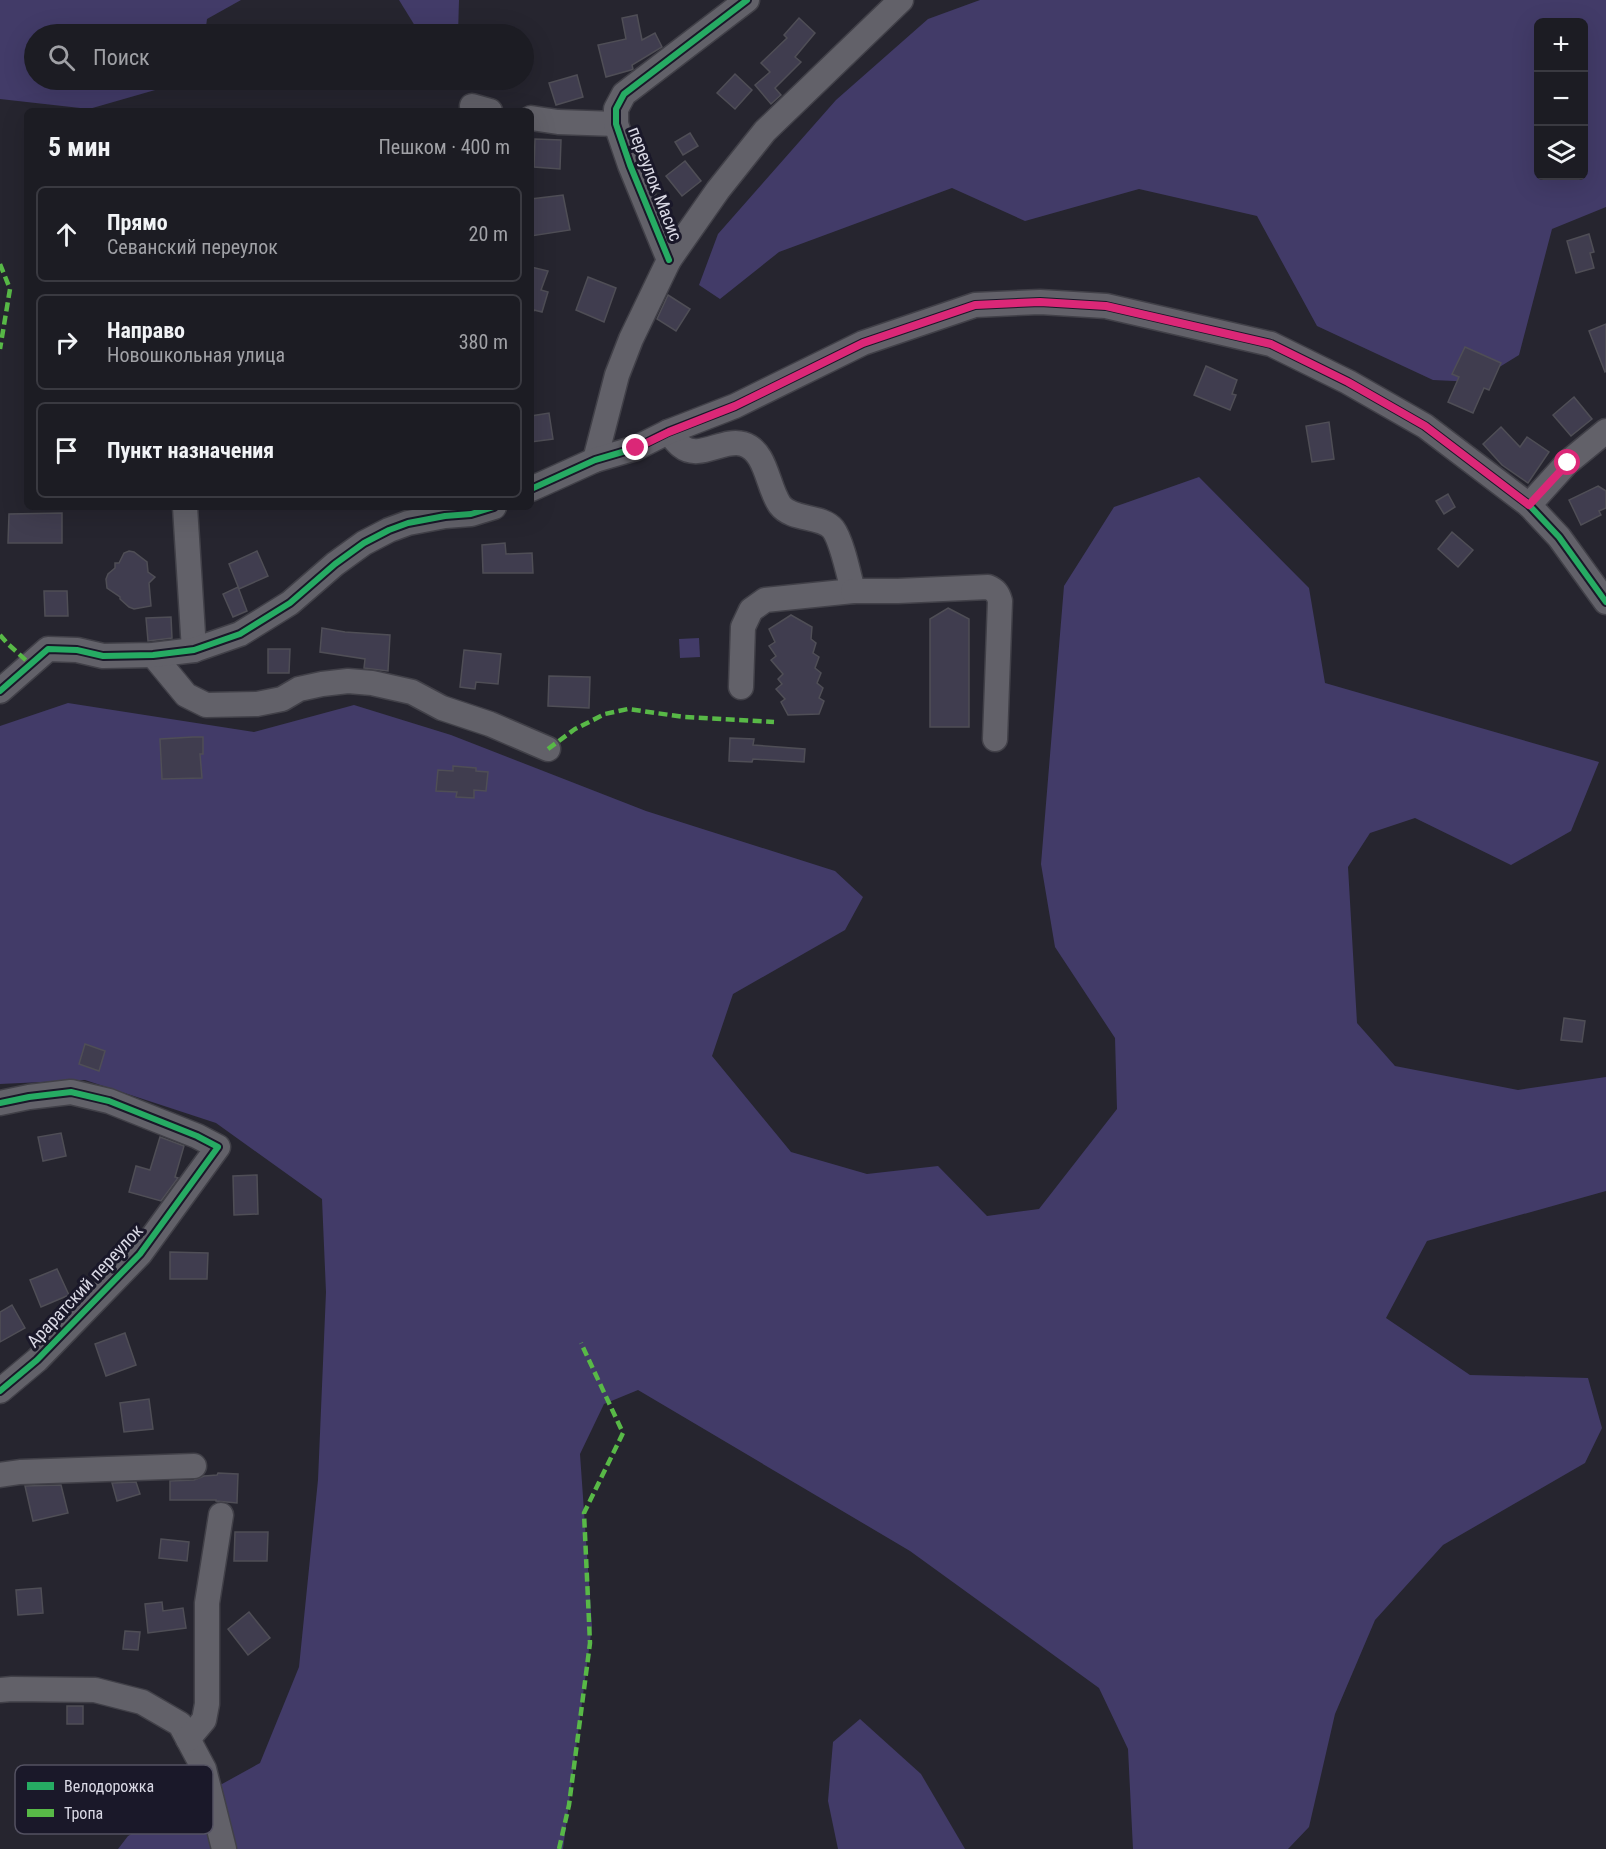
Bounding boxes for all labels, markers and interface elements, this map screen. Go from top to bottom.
map controls [1534,18,1588,180]
button: + [1534,18,1588,72]
search box [24,24,534,90]
icon: search [45,41,78,74]
text: Поиск [93,45,150,70]
button: − [1534,72,1588,126]
street label: переулок Масис [624,124,687,244]
button: layers [1534,126,1588,180]
text: 5 мин [48,132,110,162]
text: Пешком · 400 m [378,135,510,159]
text: Прямо [107,210,168,235]
icon: ahead [50,218,83,251]
text: 20 m [469,222,508,246]
text: Севанский переулок [107,235,278,259]
text: Направо [107,318,185,343]
icon: right [50,326,83,359]
text: 380 m [459,330,508,354]
text: Новошкольная улица [107,343,285,367]
icon: arrive [50,434,83,467]
route end [622,434,648,460]
text: Пункт назначения [107,438,274,463]
route start [1554,449,1580,475]
street label: Араратский переулок [22,1220,147,1351]
legend [15,1765,213,1834]
text: Велодорожка [64,1777,154,1796]
text: Тропа [64,1804,103,1823]

